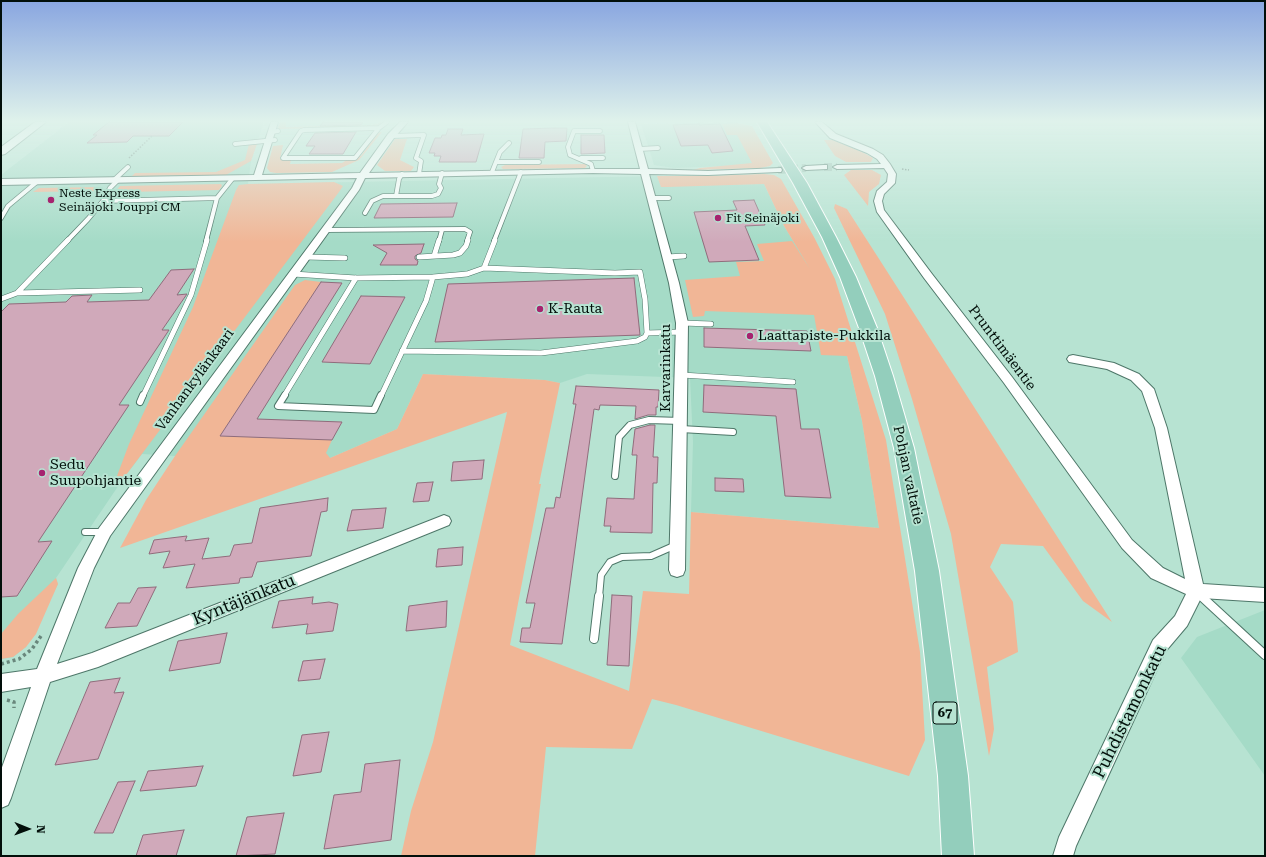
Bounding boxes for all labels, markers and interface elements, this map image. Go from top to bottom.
place label: Neste Express Seinäjoki Jouppi CM [59,186,181,214]
marker: Neste Express Seinäjoki Jouppi CM [46,195,56,205]
place label: Fit Seinäjoki [726,211,799,225]
marker: Fit Seinäjoki [713,213,723,223]
place label: K-Rauta [548,301,602,317]
street label: Prunttimäentie [965,302,1039,394]
marker: K-Rauta [535,304,545,314]
street label: Karvarinkatu [658,324,674,412]
street label: Vanhankylänkaari [152,326,238,434]
place label: Laattapiste-Pukkila [758,328,891,344]
marker: Laattapiste-Pukkila [745,331,755,341]
street label: Pohjan valtatie [889,424,927,526]
place label: Sedu Suupohjantie [50,457,141,490]
marker: Sedu Suupohjantie [37,468,47,478]
street label: Kyntäjänkatu [190,570,298,630]
street label: Puhdistamonkatu [1089,642,1171,782]
road number: 67 [933,702,957,724]
north arrow [8,809,48,849]
text: N [34,825,47,834]

